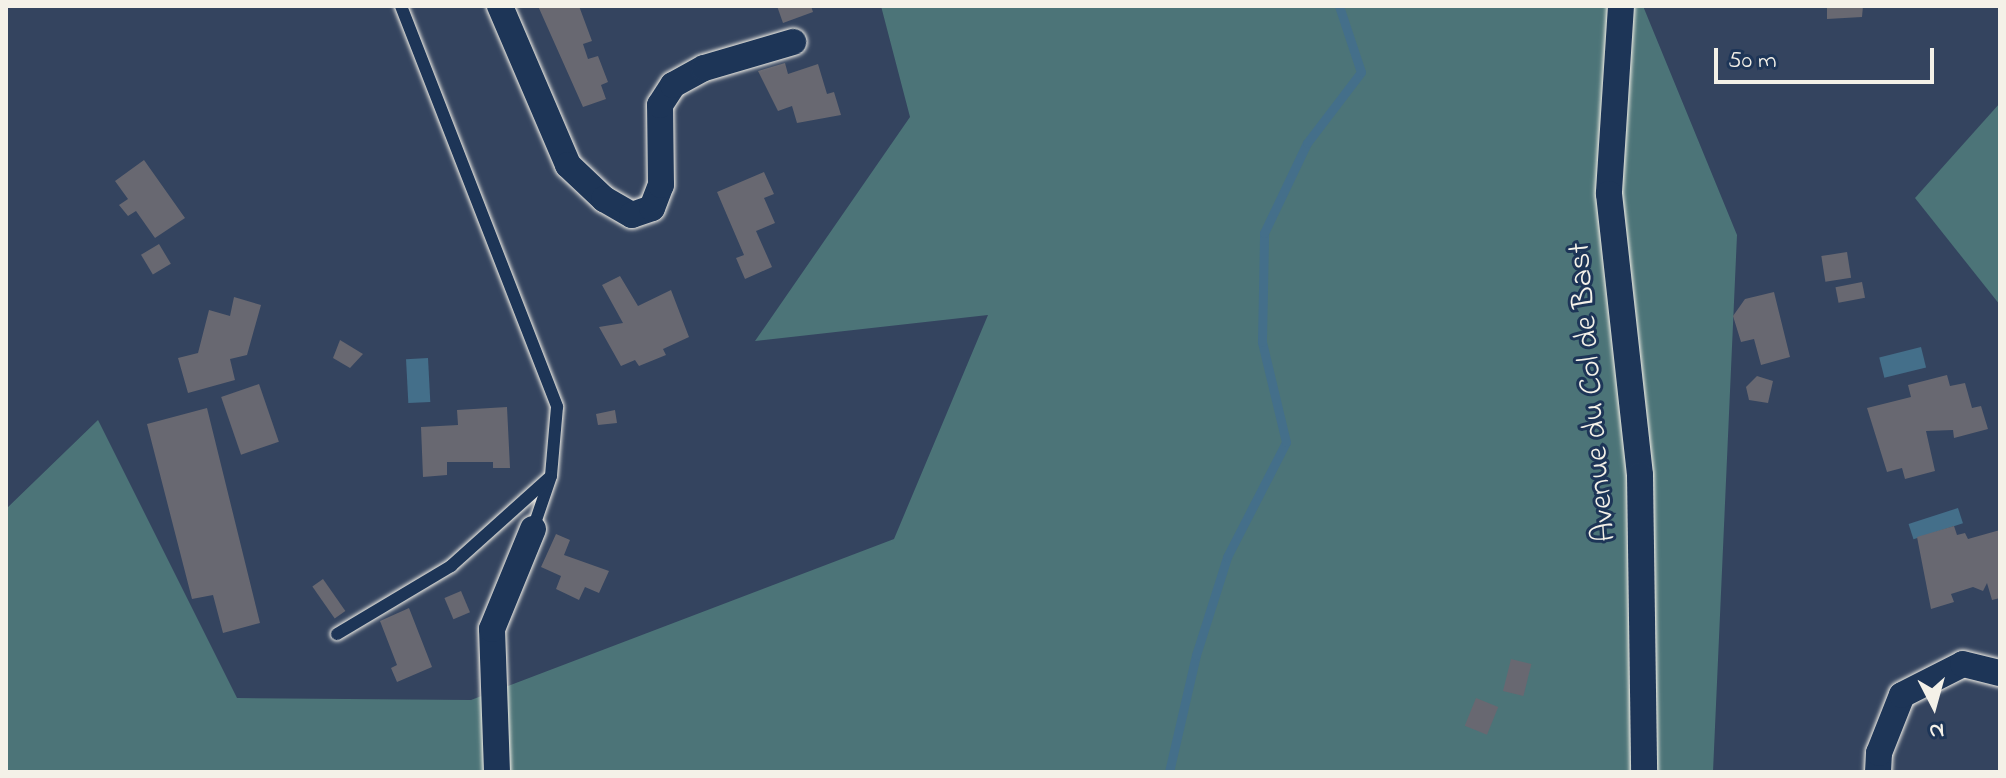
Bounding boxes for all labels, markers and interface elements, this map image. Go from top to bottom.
scale bar [1718,32,1938,82]
text: 50 m [1728,44,1777,79]
street label: Avenue du Col de Bast [1562,241,1626,543]
north arrow [1894,666,1974,746]
text: N [1927,713,1946,747]

